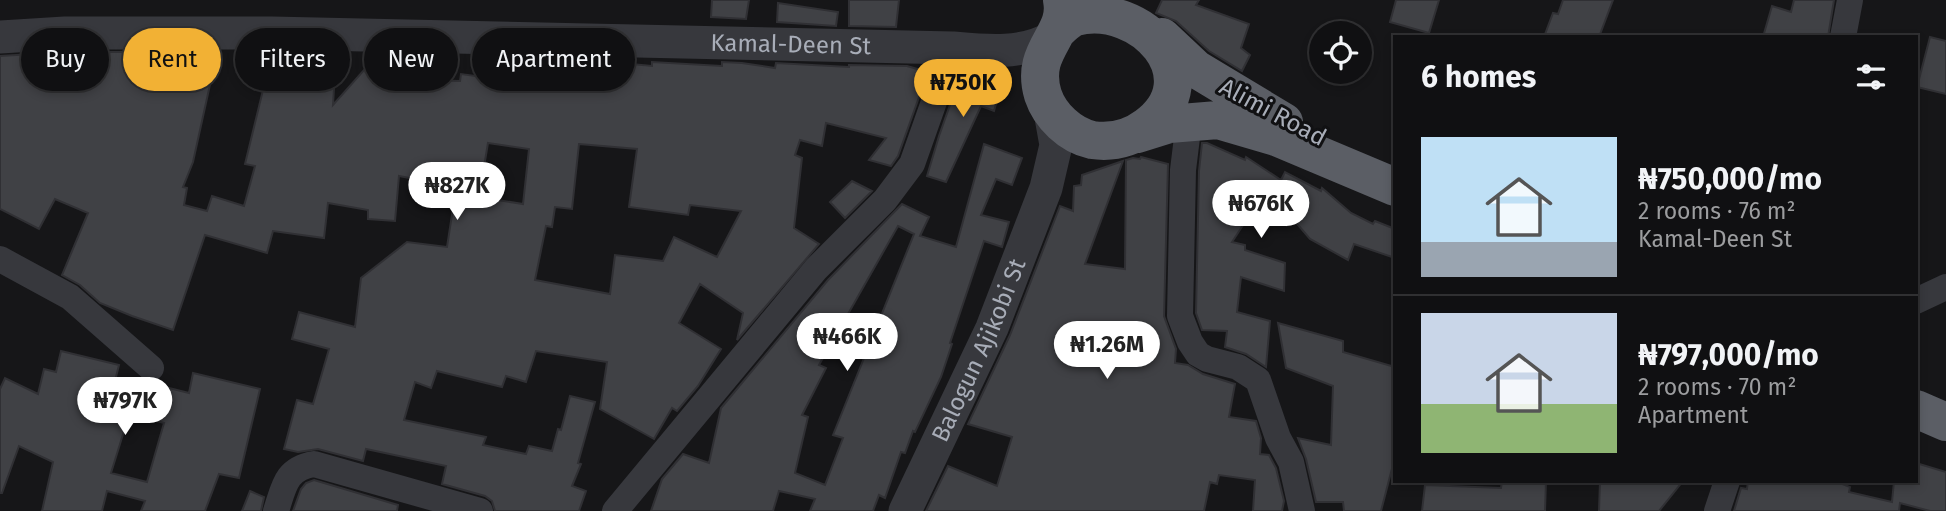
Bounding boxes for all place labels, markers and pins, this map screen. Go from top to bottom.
pin: ₦750K [914,60,1012,119]
pin: ₦827K [408,162,506,222]
pin: ₦676K [1212,180,1310,240]
pin: ₦466K [798,314,896,373]
pin: ₦1.26M [1050,322,1164,381]
pin: ₦797K [76,378,174,437]

